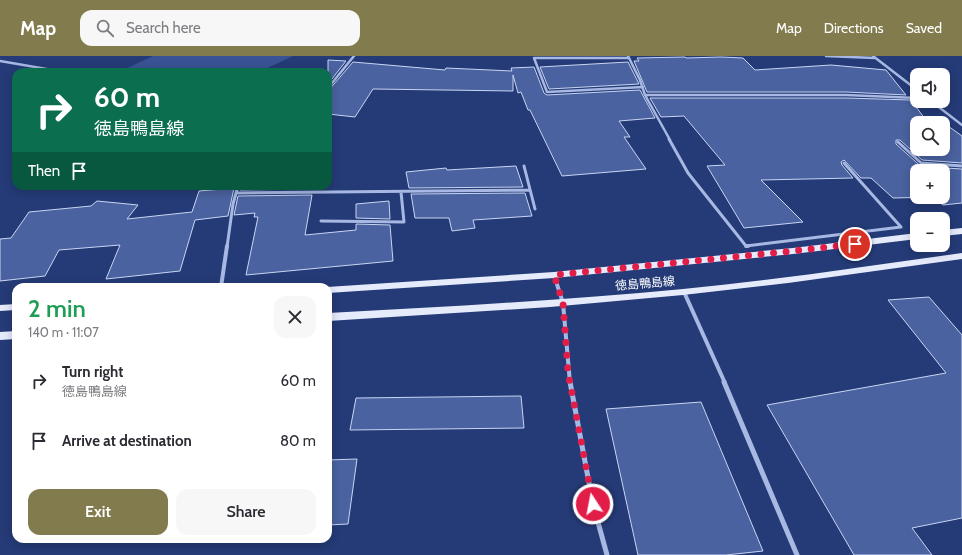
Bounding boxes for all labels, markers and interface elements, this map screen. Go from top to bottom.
search box [80,10,360,46]
text: Map [20,17,56,40]
icon: search [94,17,116,39]
text: Search here [126,19,201,37]
text: Map [776,19,802,37]
text: Directions [824,19,884,37]
text: Saved [906,19,942,37]
map controls [910,68,950,252]
button: sound [910,68,950,108]
text: 60 m [94,80,160,114]
icon: right [28,84,80,136]
button: search [910,116,950,156]
text: 徳島鴨島線 [94,118,184,140]
icon: arrive [68,160,90,182]
text: Then [28,162,60,180]
button: + [910,164,950,204]
button: − [910,212,950,252]
pin [838,227,872,261]
icon: arrive [844,233,866,255]
street label: 徳島鴨島線 [614,273,676,293]
text: 2 min [28,294,86,323]
button: close [274,296,316,338]
text: 140 m · 11:07 [28,324,99,340]
text: Turn right [62,363,123,381]
icon: right [28,370,50,392]
text: 60 m [280,372,316,390]
text: 徳島鴨島線 [62,383,127,399]
icon: arrive [28,430,50,452]
text: Arrive at destination [62,432,192,450]
text: 80 m [280,432,316,450]
position arrow [572,483,614,525]
button: Exit [28,489,168,535]
button: Share [176,489,316,535]

